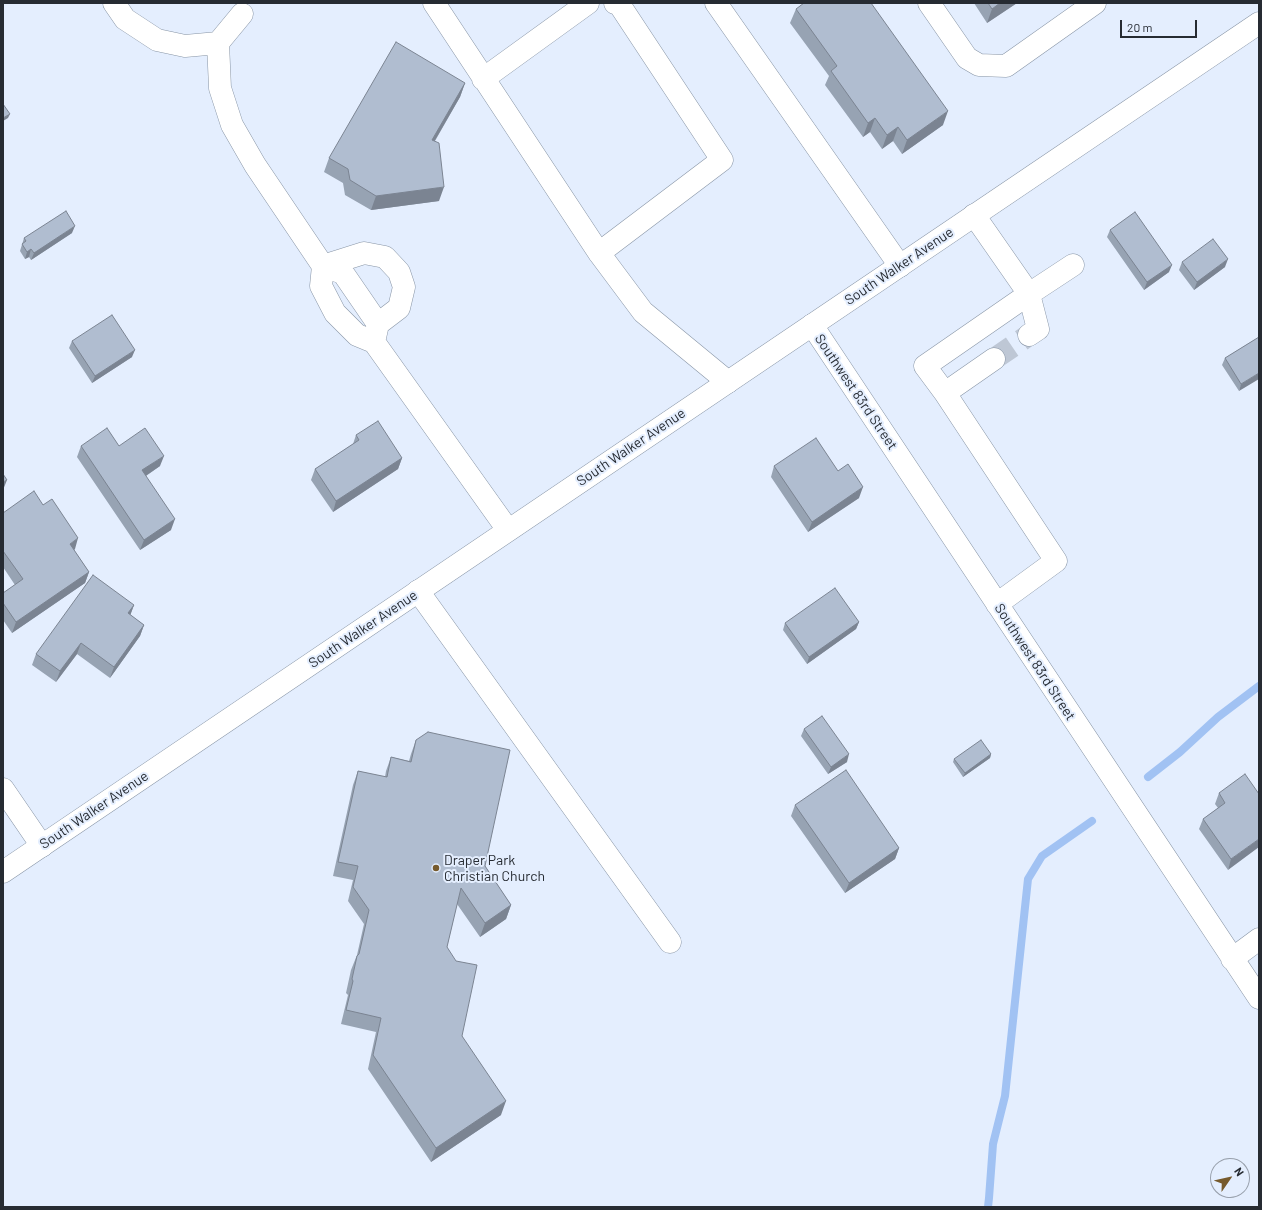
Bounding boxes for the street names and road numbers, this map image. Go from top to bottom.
street label: South Walker Avenue [842,223,956,309]
street label: Southwest 83rd Street [811,331,901,453]
street label: South Walker Avenue [574,404,688,490]
street label: South Walker Avenue [306,586,420,672]
street label: Southwest 83rd Street [991,600,1079,724]
street label: South Walker Avenue [37,767,151,853]

